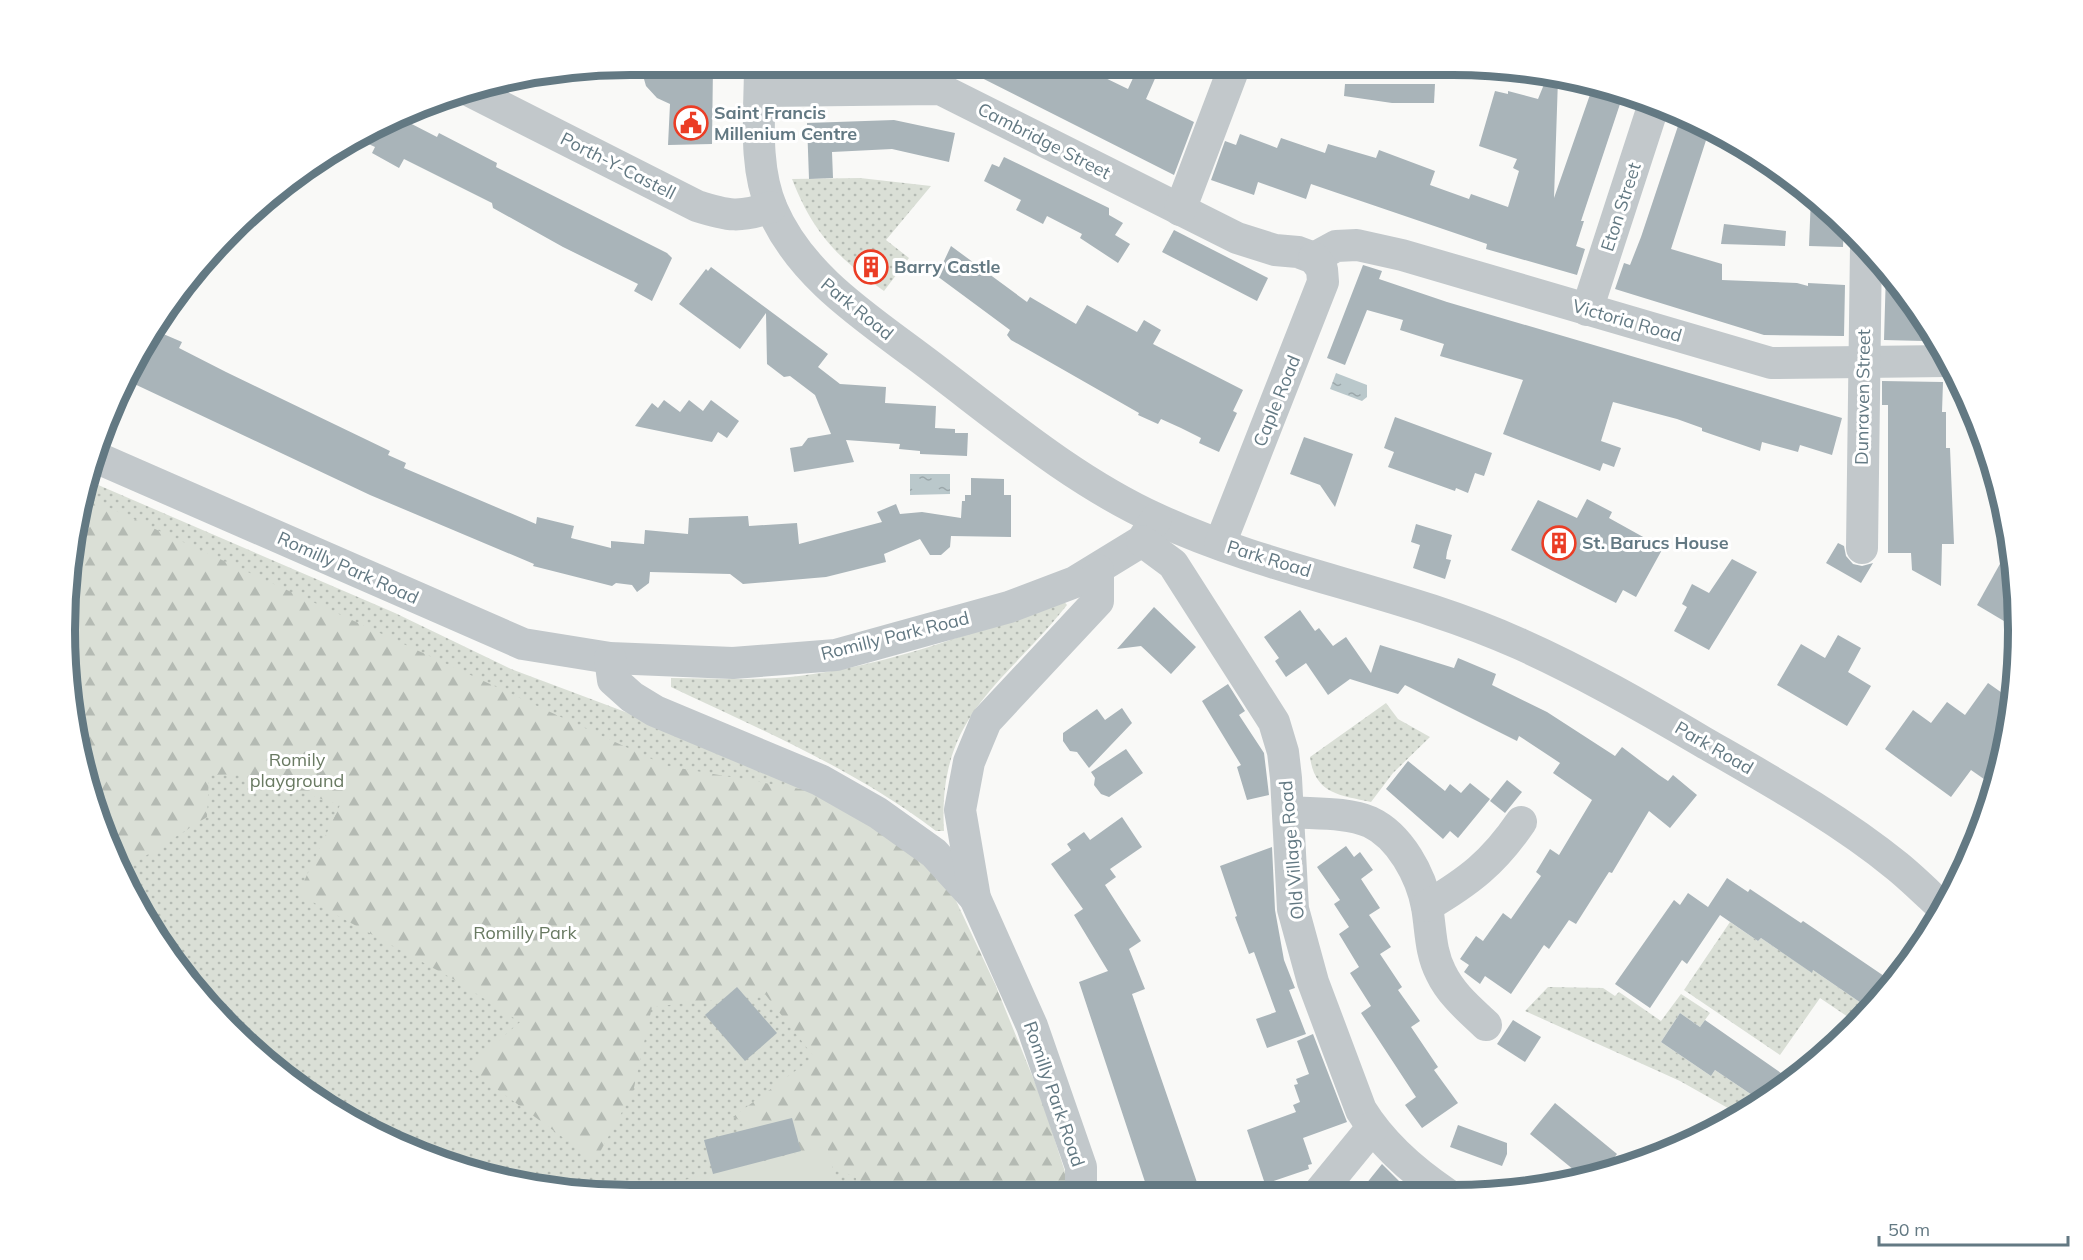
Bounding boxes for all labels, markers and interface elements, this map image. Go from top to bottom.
street label: Cambridge Street [974,97,1115,184]
place label: Saint Francis Millenium Centre [714,101,857,145]
public building icon: Saint Francis Millenium Centre [673,105,709,141]
street label: Porth-Y-Castell [557,127,680,204]
street label: Eton Street [1595,160,1646,254]
building icon: Barry Castle [853,249,889,285]
place label: Barry Castle [894,255,1001,278]
street label: Park Road [816,272,898,345]
street label: Victoria Road [1570,294,1684,347]
street label: Dunraven Street [1850,329,1875,465]
street label: Caple Road [1248,352,1305,450]
building icon: St. Barucs House [1541,525,1577,561]
street label: Romilly Park Road [274,526,422,609]
place label: St. Barucs House [1582,531,1729,554]
street label: Park Road [1224,535,1314,582]
street label: Romilly Park Road [818,606,971,665]
street label: Park Road [1671,716,1758,779]
park label: Romily playground [250,748,344,792]
street label: Old Village Road [1274,780,1309,920]
park label: Romilly Park [473,921,577,944]
street label: Romilly Park Road [1019,1018,1090,1170]
scale bar [1879,1209,2068,1247]
text: 50 m [1888,1218,1930,1241]

